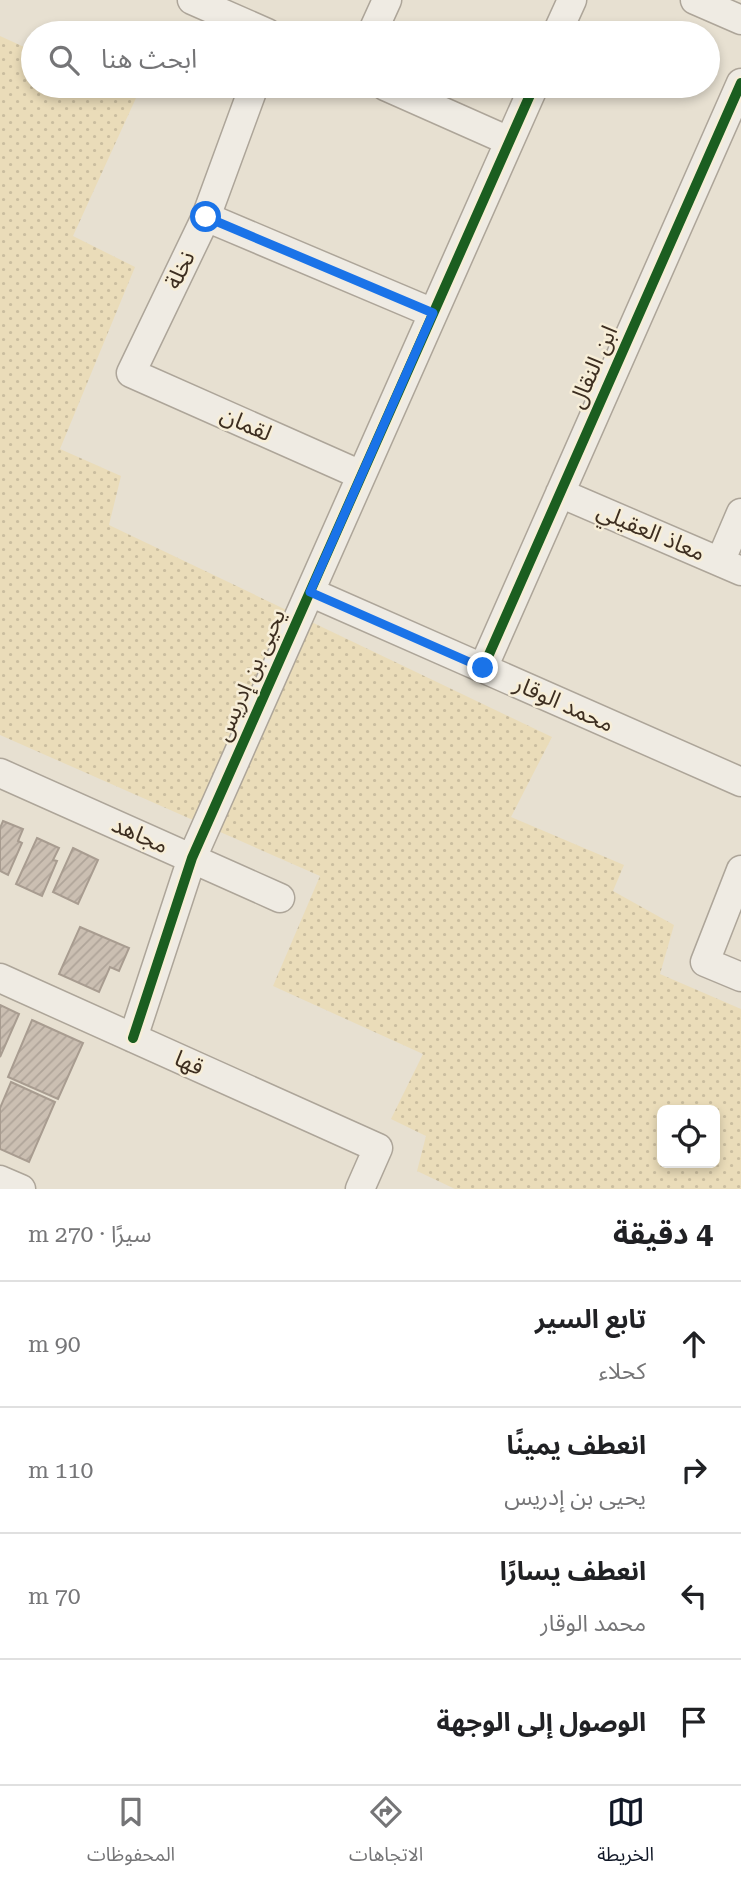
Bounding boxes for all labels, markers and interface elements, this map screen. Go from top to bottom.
search box [21,21,720,98]
icon: search [45,41,83,79]
text: ابحث هنا [101,44,197,74]
route start [190,201,221,232]
street label: نخلة [159,247,201,293]
street label: ابن النقال [563,321,623,413]
street label: لقمان [216,401,276,447]
street label: معاذ العقيلي [592,497,709,570]
street label: يحيى بن إدريس [209,605,293,746]
route end [467,652,498,683]
street label: محمد الوقار [509,670,618,738]
street label: مجاهد [108,811,172,859]
street label: قها [170,1045,208,1081]
map controls [657,1105,720,1168]
button: locate [657,1105,720,1168]
text: 4 دقيقة [613,1216,713,1251]
text: سيرًا · 270 m [28,1221,152,1248]
text: تابع السير [535,1304,646,1334]
icon: ahead [675,1325,713,1363]
text: 90 m [28,1331,81,1358]
text: كحلاء [599,1358,646,1385]
text: انعطف يمينًا [506,1430,646,1460]
icon: right [675,1451,713,1489]
text: 110 m [28,1457,93,1484]
text: يحيى بن إدريس [504,1484,646,1511]
text: انعطف يسارًا [500,1556,646,1586]
icon: left [675,1577,713,1615]
text: 70 m [28,1583,81,1610]
text: محمد الوقار [540,1610,646,1637]
icon: arrive [675,1703,713,1741]
text: الوصول إلى الوجهة [437,1707,646,1737]
tab: المحفوظات [87,1793,175,1875]
tab: الاتجاهات [349,1793,423,1875]
tab: الخريطة [597,1793,654,1875]

